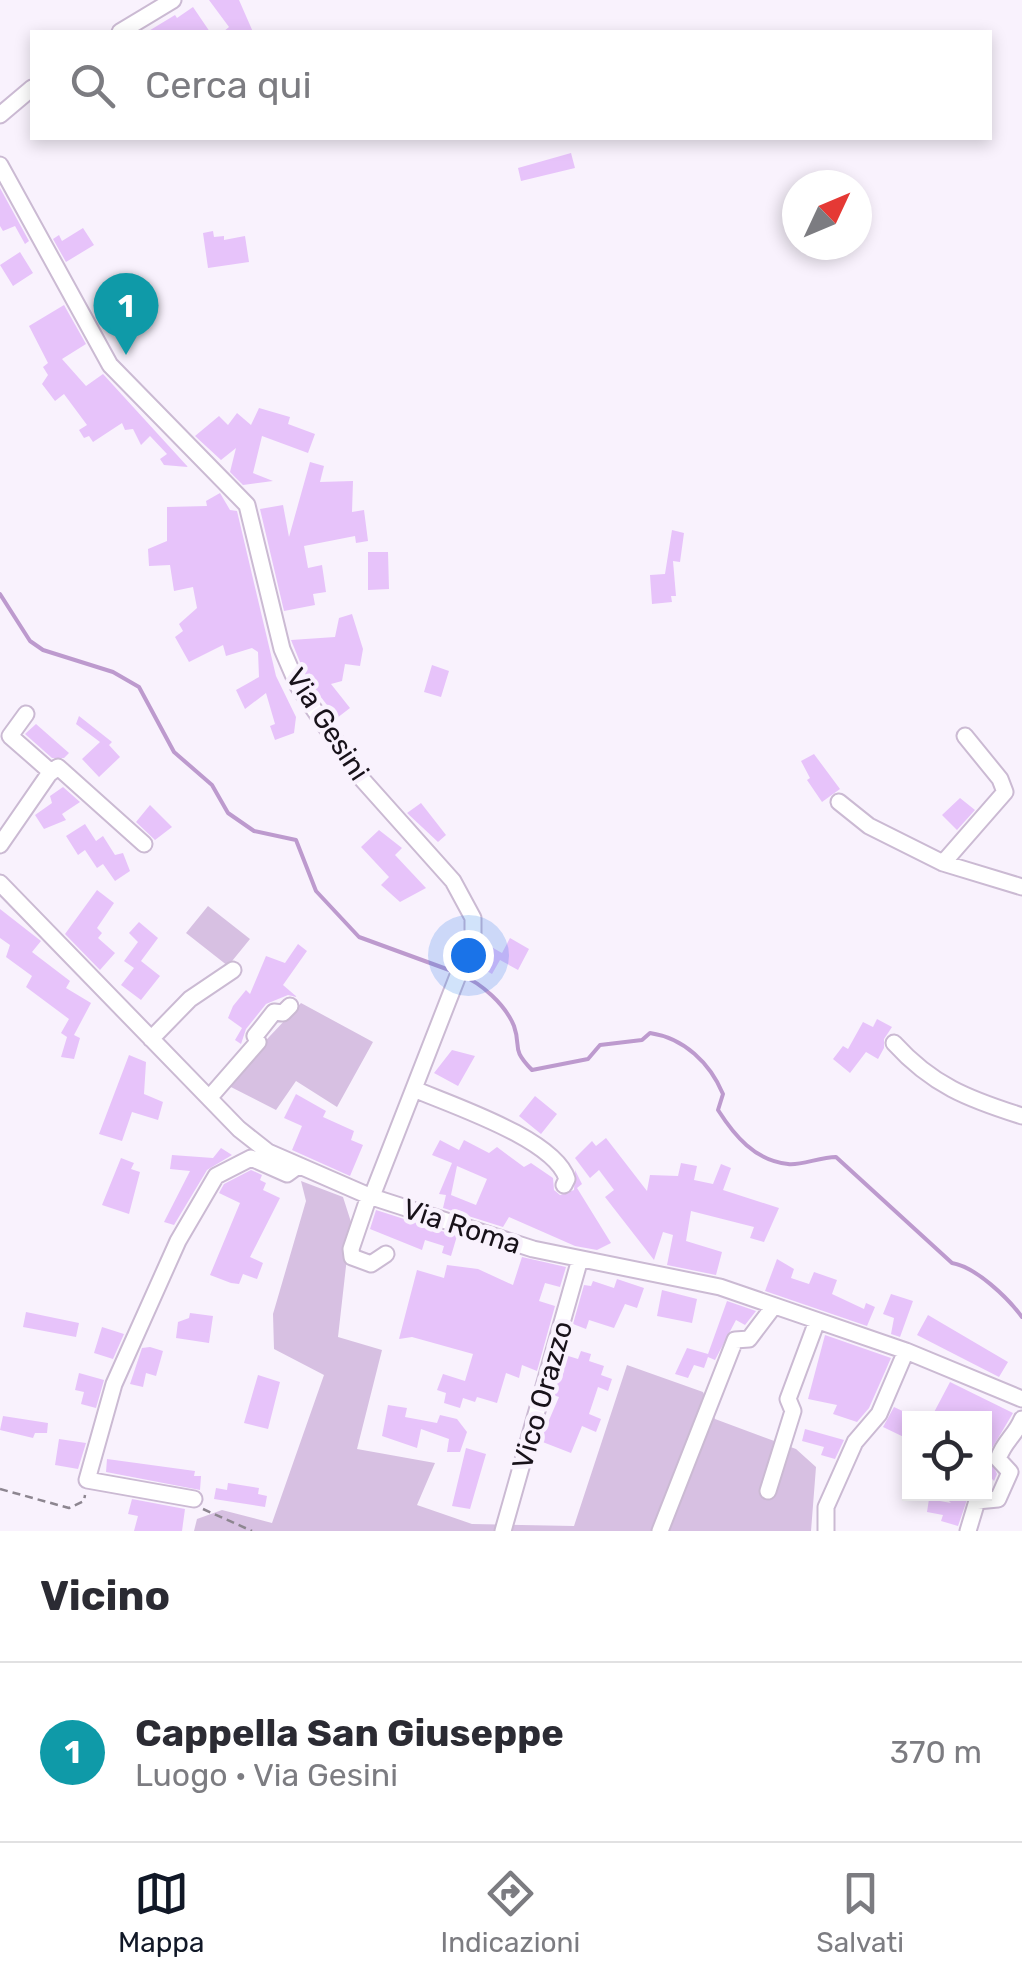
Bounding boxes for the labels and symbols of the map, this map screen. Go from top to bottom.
north arrow [782,170,872,260]
pin: 1 [94,272,158,355]
street label: Via Gesini [279,662,376,786]
your location [443,930,494,981]
street label: Via Roma [399,1192,525,1261]
street label: Vico Orazzo [506,1317,579,1473]

